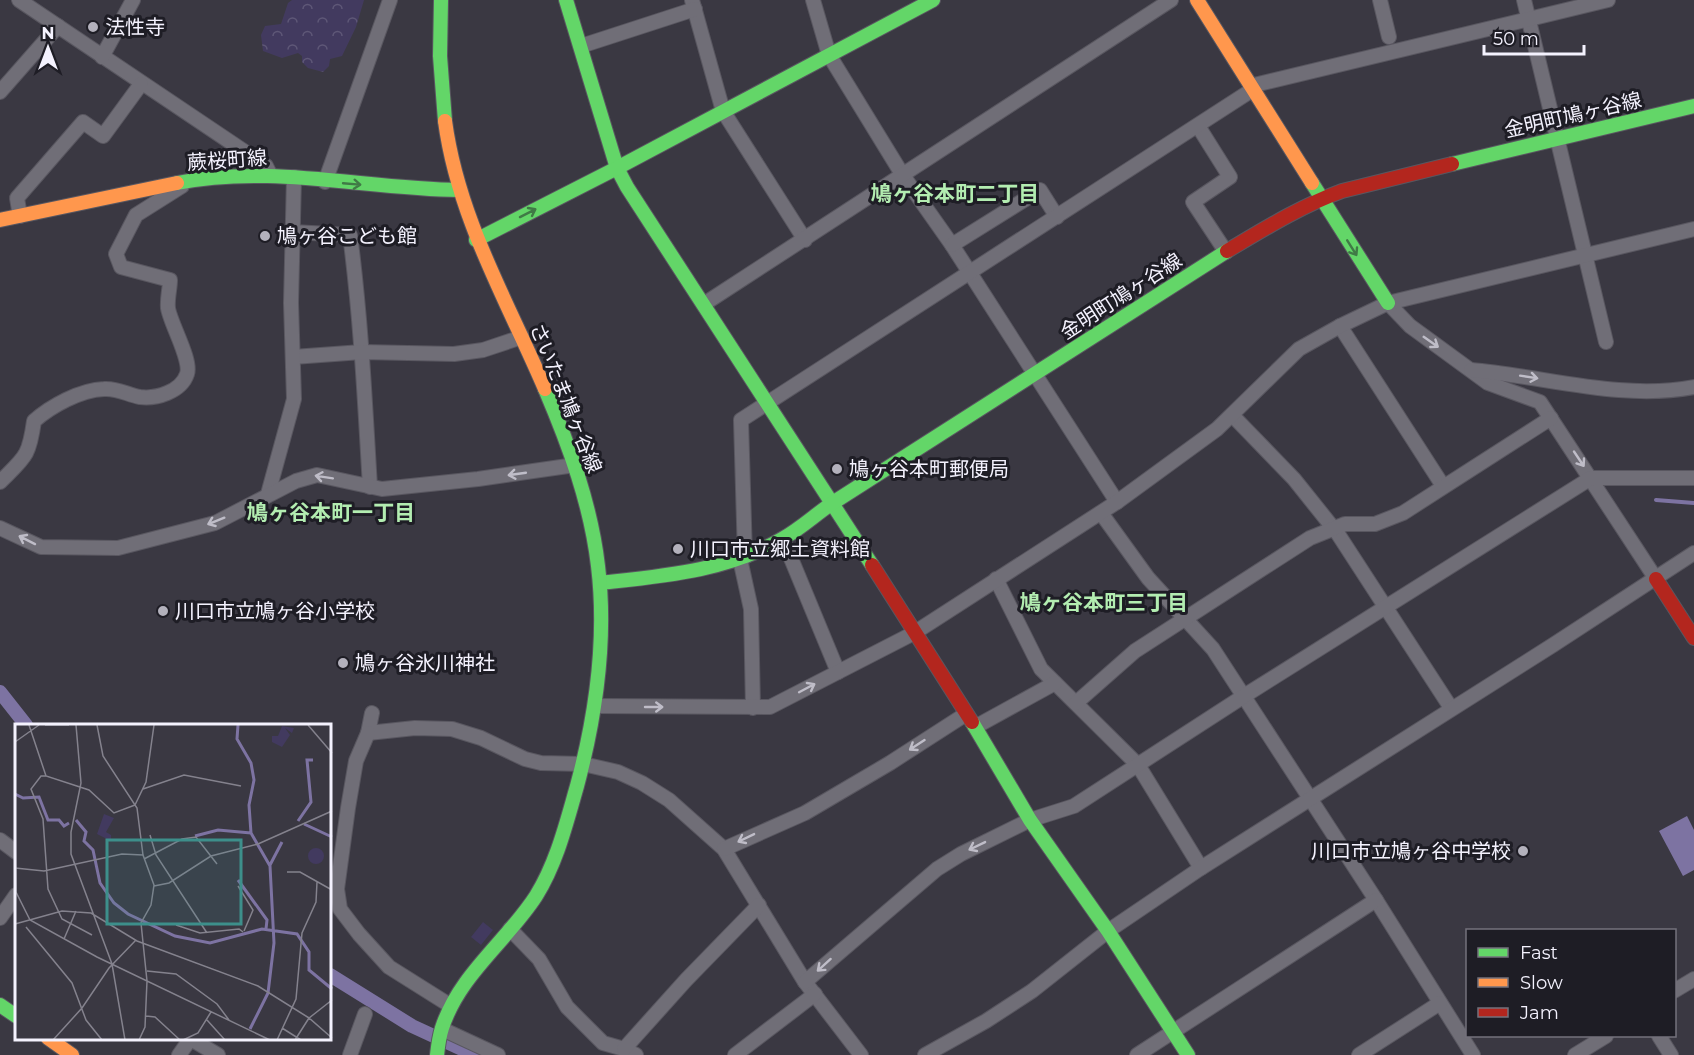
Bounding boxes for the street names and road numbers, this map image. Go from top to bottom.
street label: 金明町鳩ヶ谷線 [1502,88,1644,142]
street label: 蕨桜町線 [186,145,268,175]
street label: 金明町鳩ヶ谷線 [1056,248,1186,344]
street label: さいたま鳩ヶ谷線 [525,320,607,476]

